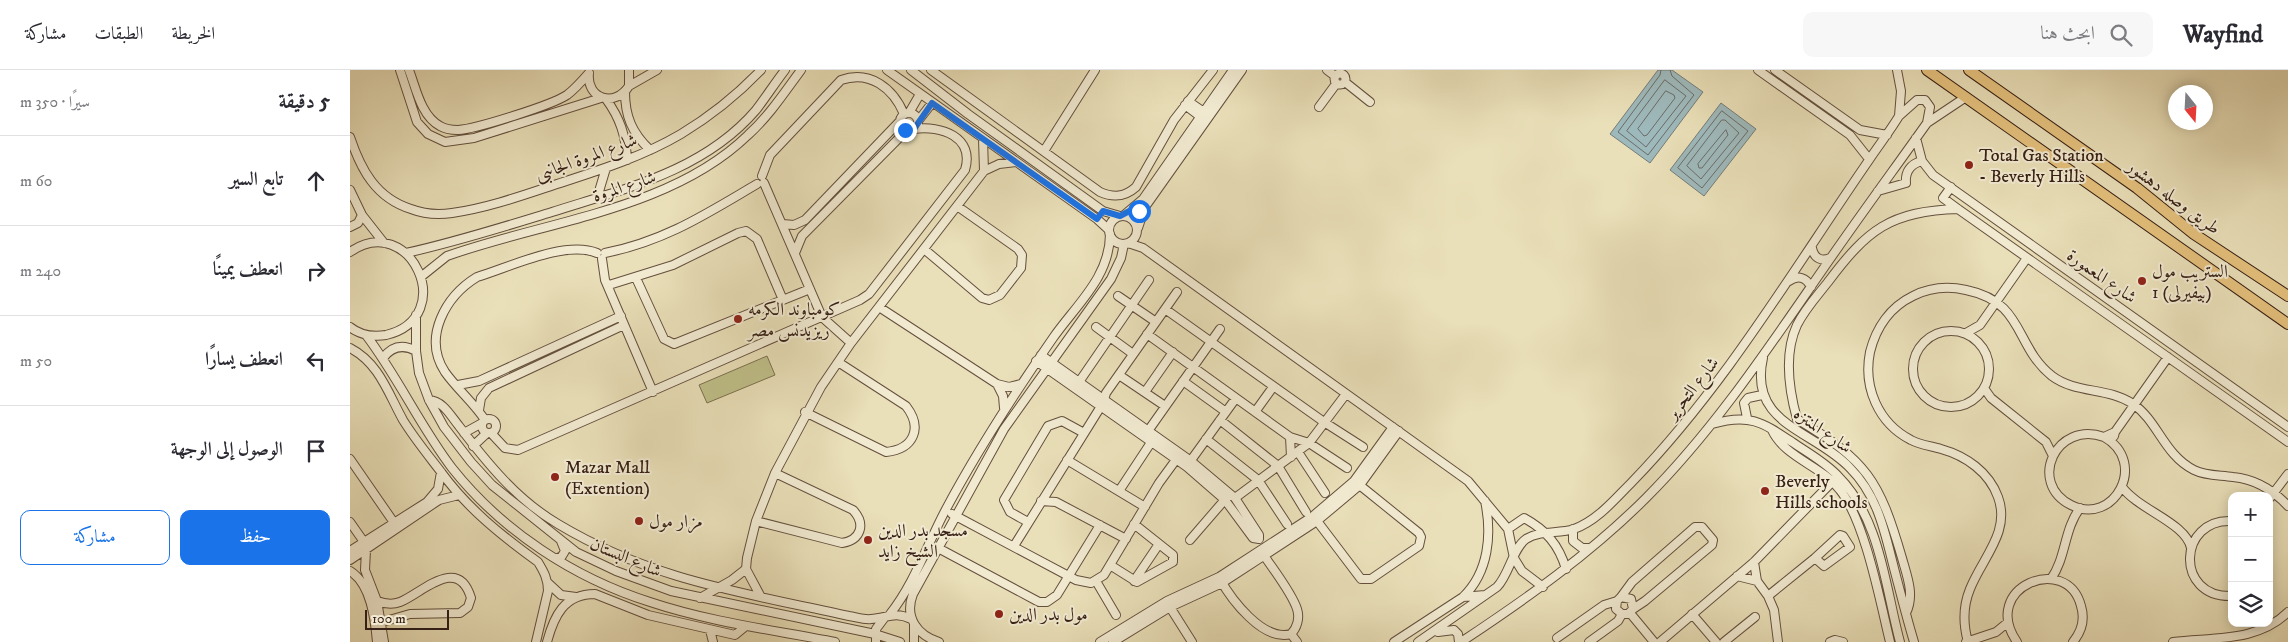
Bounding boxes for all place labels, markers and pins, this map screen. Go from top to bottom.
place label: Total Gas Station - Beverly Hills [1979,145,2104,188]
marker: Total Gas Station - Beverly Hills [1963,159,1975,171]
place label: الستريب مول 1 (بيفيرلى) [2152,261,2228,304]
marker: الستريب مول 1 (بيفيرلى) [2136,275,2148,287]
place label: كومباوند الكرمه ريزيدنس مصر [746,299,840,342]
marker: كومباوند الكرمه ريزيدنس مصر [732,313,744,325]
place label: Mazar Mall (Extention) [565,457,651,500]
marker: Mazar Mall (Extention) [549,471,561,483]
place label: Beverly Hills schools [1775,471,1867,514]
marker: Beverly Hills schools [1759,485,1771,497]
place label: مزار مول [649,511,703,534]
marker: مزار مول [633,515,645,527]
place label: مسجد بدر الدين الشيخ زايد [878,520,968,567]
marker: مسجد بدر الدين الشيخ زايد [862,534,874,546]
place label: مول بدر الدين [1009,604,1088,626]
marker: مول بدر الدين [993,608,1005,620]

